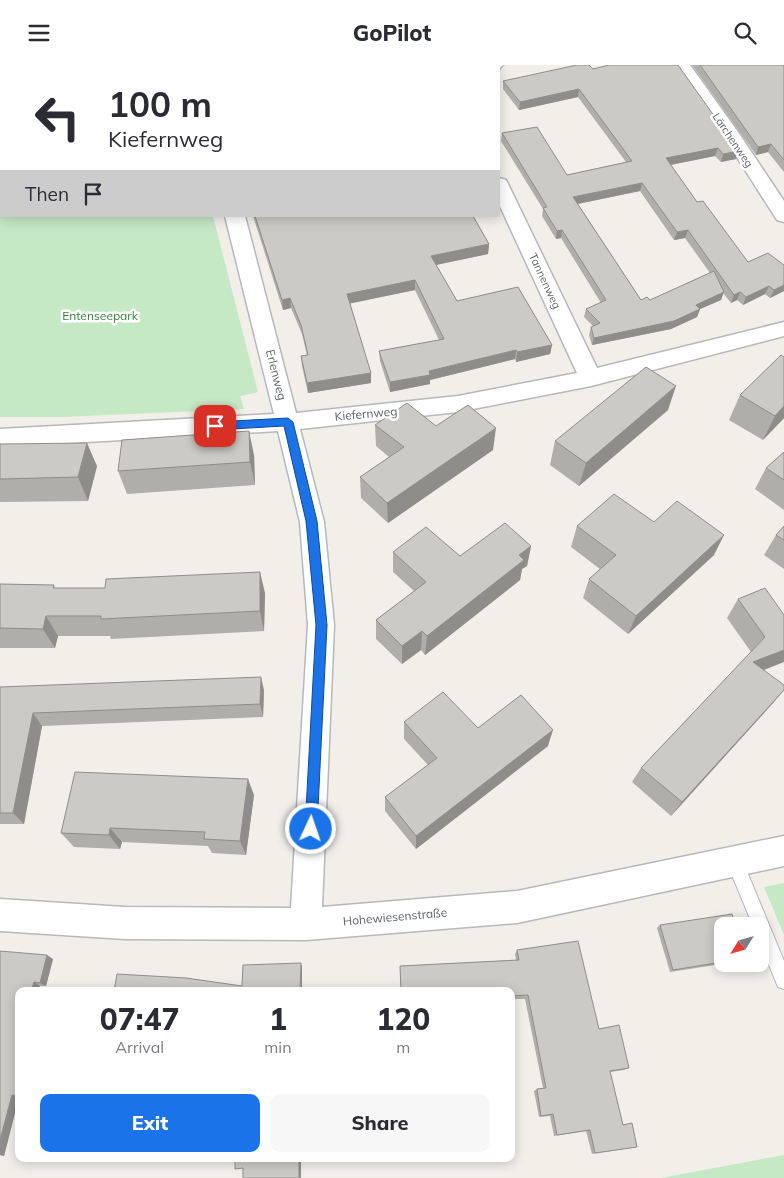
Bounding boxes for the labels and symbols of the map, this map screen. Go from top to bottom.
street label: Lärchenweg [710,110,756,170]
street label: Tannenweg [526,251,564,311]
park label: Entenseepark [62,308,139,323]
street label: Erlenweg [263,348,290,402]
street label: Kiefernweg [334,403,398,424]
pin [194,405,236,447]
position arrow [284,802,336,854]
street label: Hohewiesenstraße [342,904,448,929]
north arrow [714,917,769,973]

